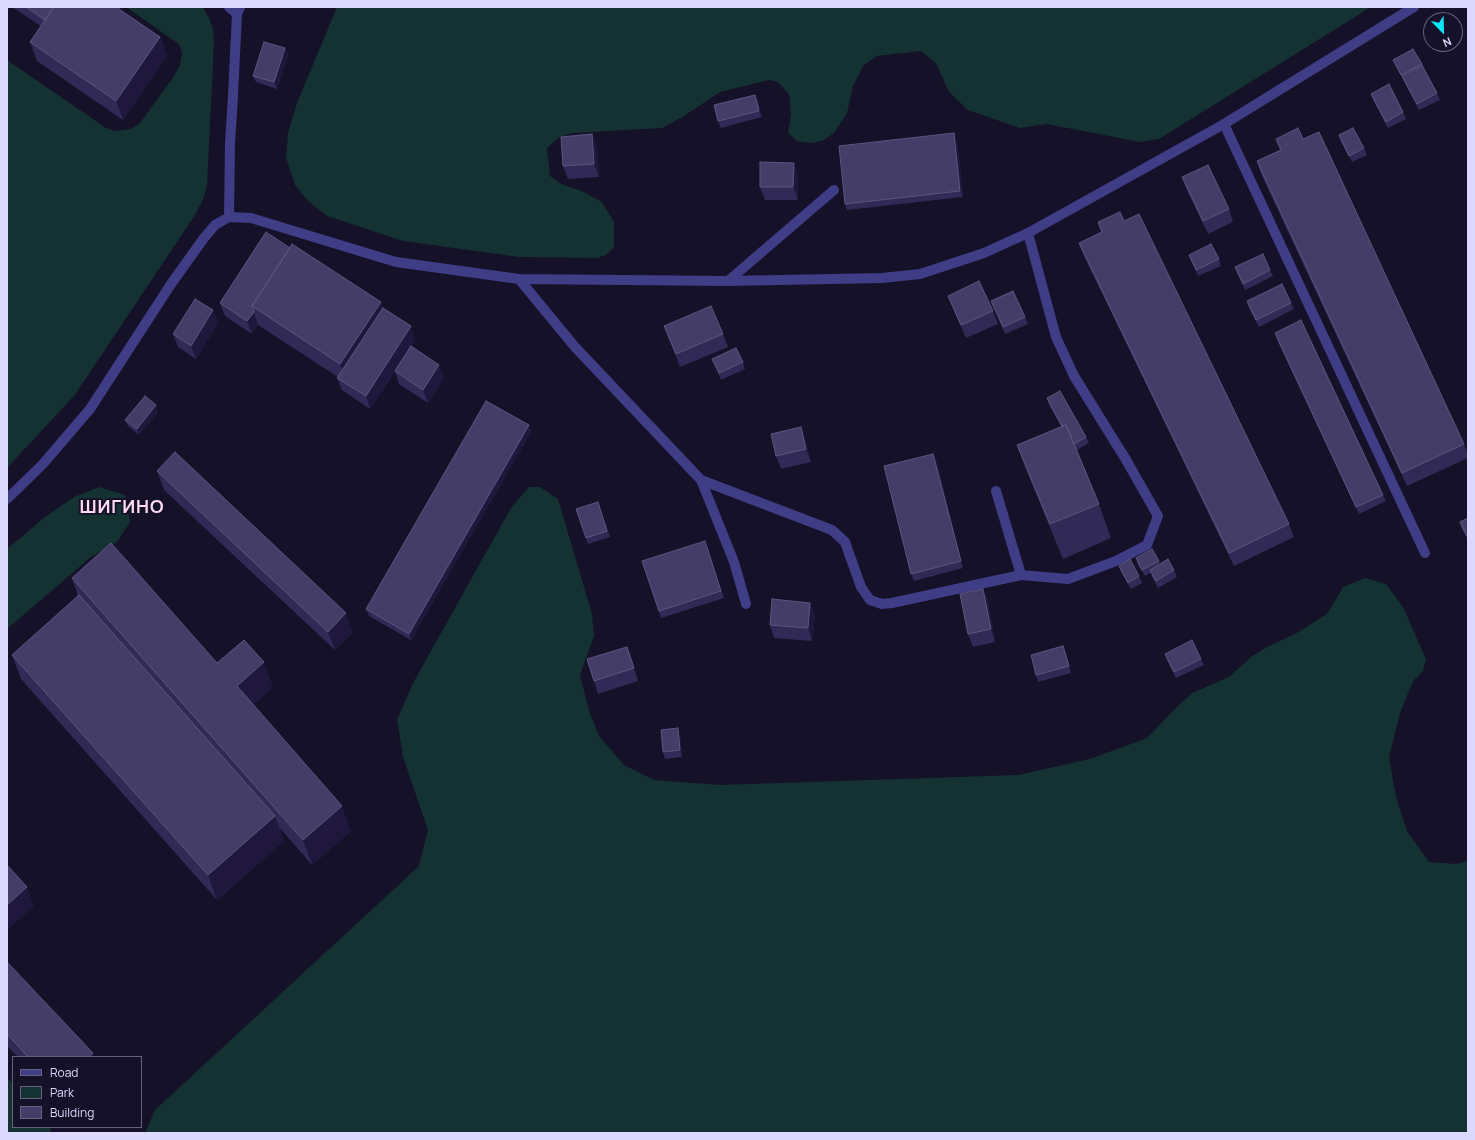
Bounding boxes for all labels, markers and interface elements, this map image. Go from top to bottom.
north arrow [1423,12,1463,52]
text: N [1441,34,1454,51]
district label: ШИГИНО [79,497,165,519]
legend [12,1056,142,1128]
text: Road [50,1064,78,1081]
text: Park [50,1084,74,1101]
text: Building [50,1104,94,1121]

